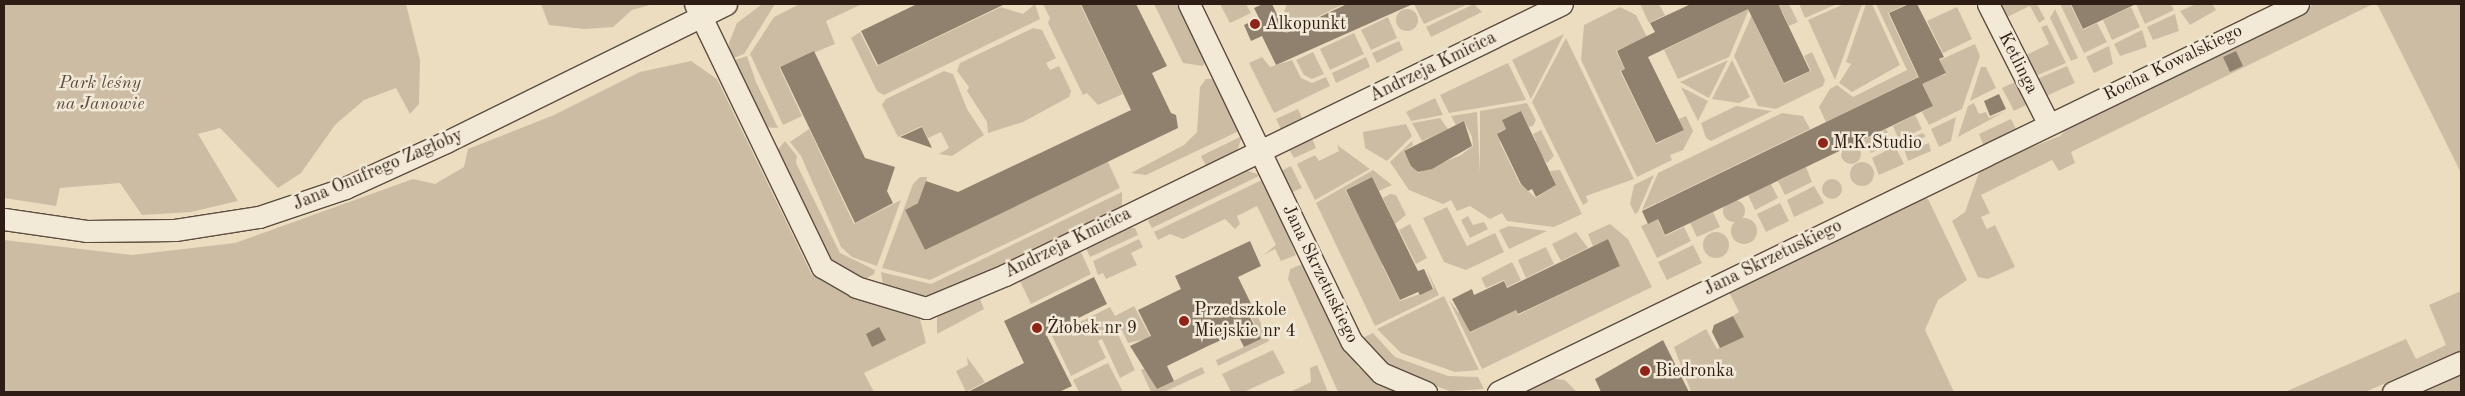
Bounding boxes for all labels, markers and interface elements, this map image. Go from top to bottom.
place label: Alkopunkt [1265,13,1346,35]
marker: Alkopunkt [1249,18,1261,30]
street label: Rocha Kowalskiego [2100,20,2246,106]
street label: Andrzeja Kmicica [1366,27,1500,107]
street label: Ketlinga [1993,29,2043,97]
park label: Park leśny na Janowie [55,73,145,116]
street label: Jana Onufrego Zagłoby [290,124,466,216]
place label: M.K.Studio [1833,132,1922,154]
marker: M.K.Studio [1817,137,1829,149]
street label: Jana Skrzetuskiego [1277,201,1363,347]
street label: Andrzeja Kmicica [1001,203,1135,283]
street label: Jana Skrzetuskiego [1700,215,1846,301]
place label: Przedszkole Miejskie nr 4 [1194,300,1296,342]
marker: Przedszkole Miejskie nr 4 [1178,315,1190,327]
place label: Żłobek nr 9 [1047,317,1137,339]
marker: Żłobek nr 9 [1031,322,1043,334]
place label: Biedronka [1655,360,1734,382]
marker: Biedronka [1639,365,1651,377]

